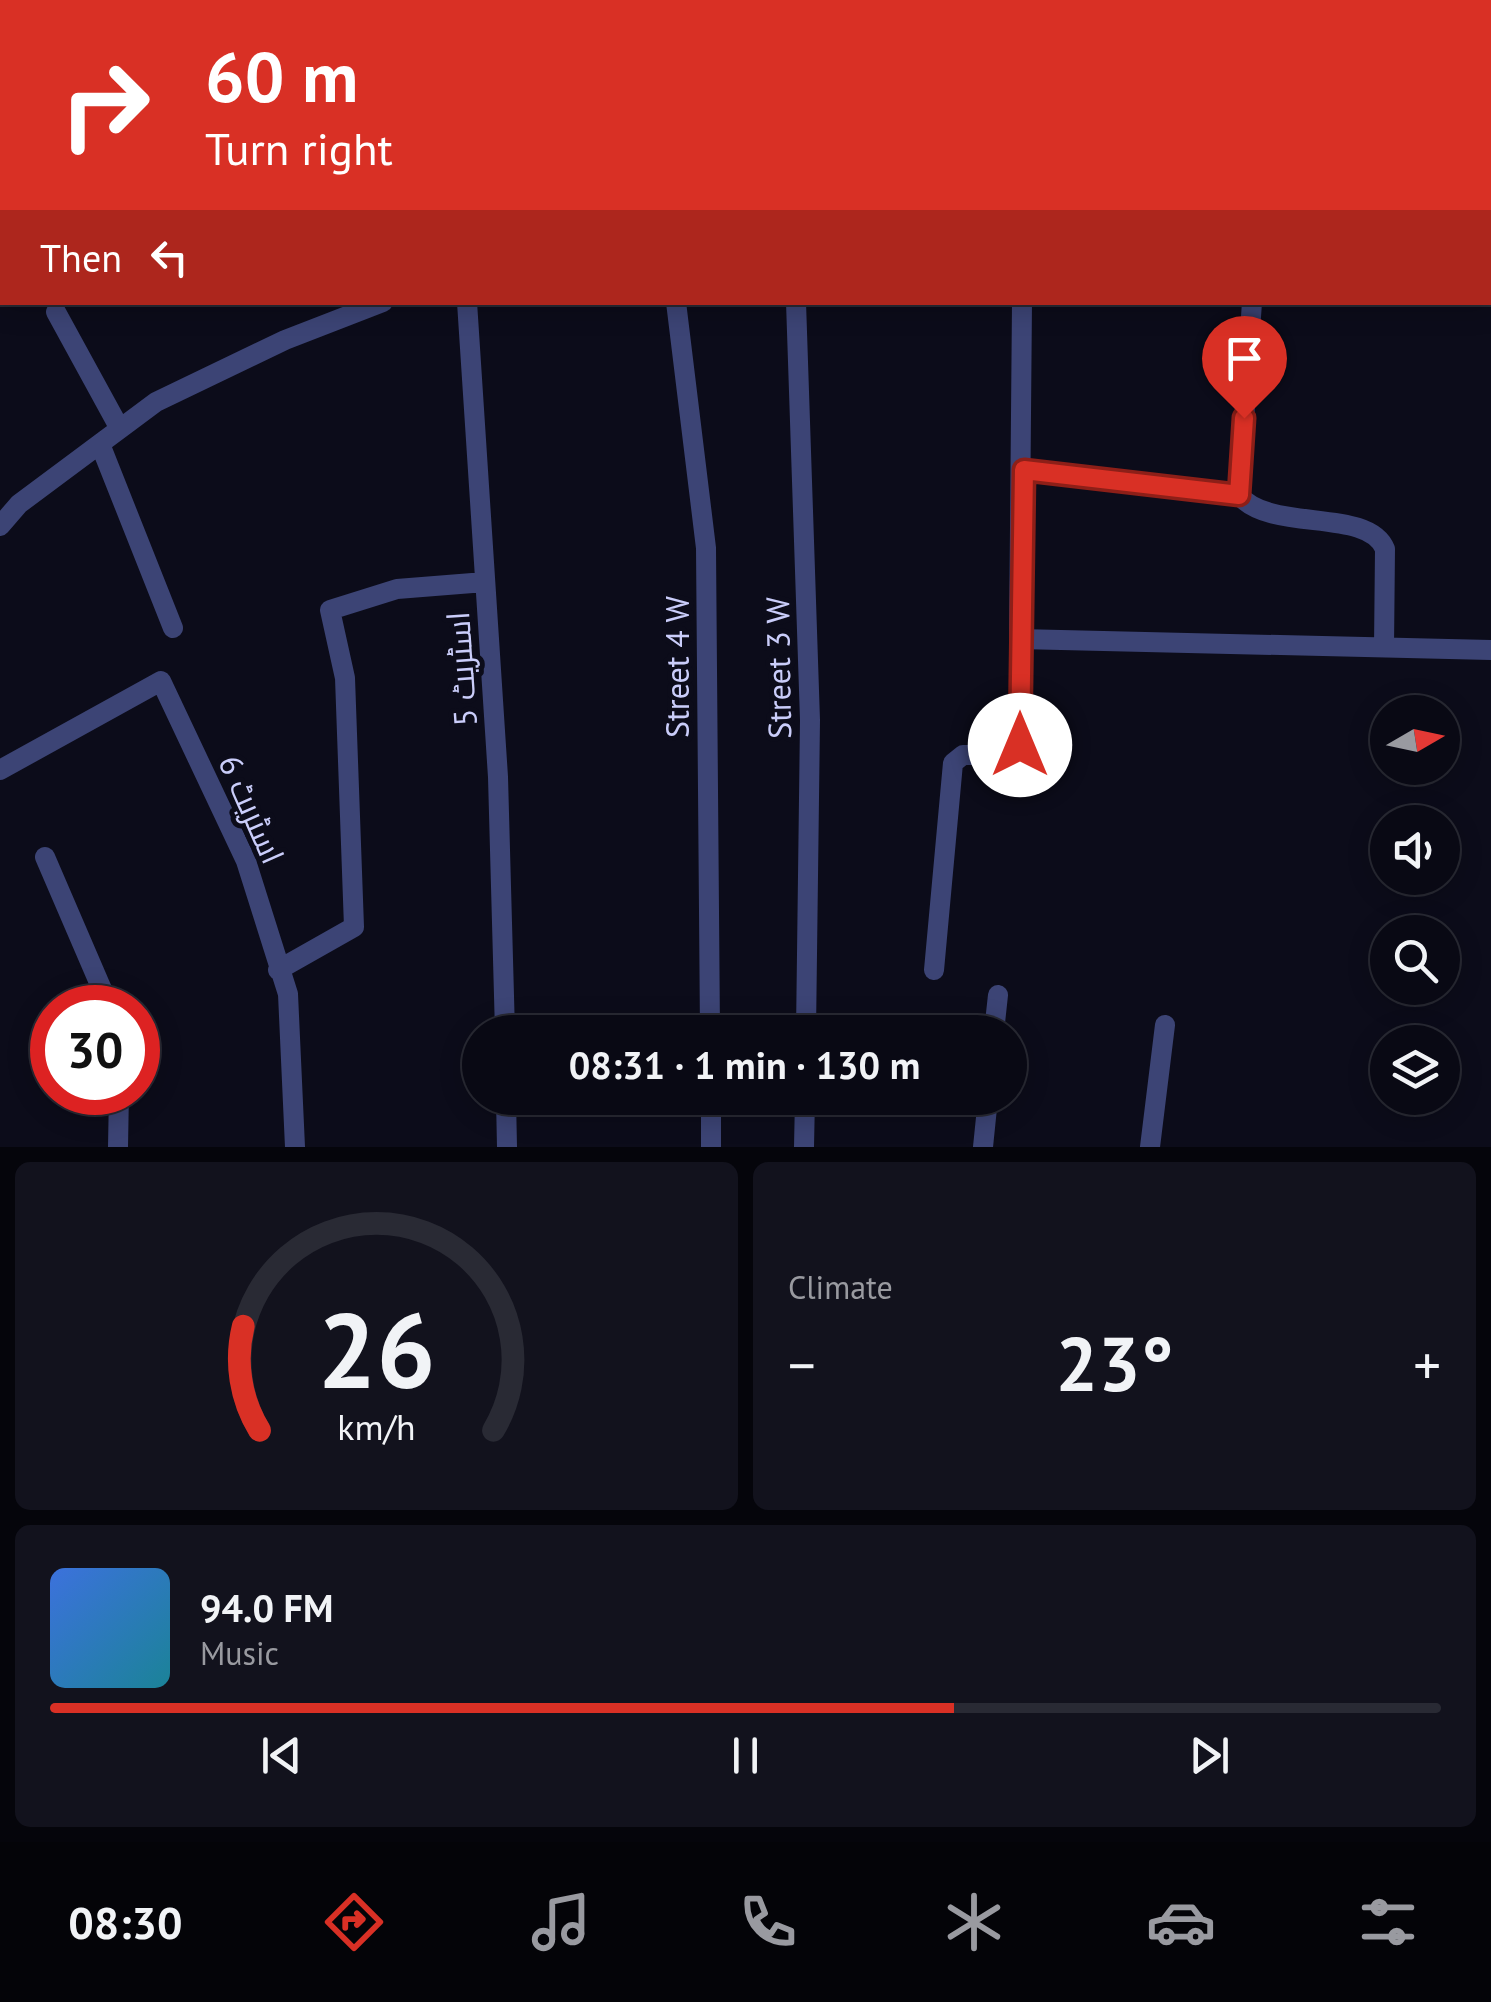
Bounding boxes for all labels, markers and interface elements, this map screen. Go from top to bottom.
text: 60 m [205,31,358,121]
icon: right [40,40,170,170]
text: Turn right [205,119,393,177]
icon: left [142,230,197,285]
text: Then [40,233,122,282]
pin [1202,316,1287,419]
icon: arrive [1217,331,1272,386]
street label: Street 4 W [656,595,698,738]
street label: Street 3 W [756,596,800,739]
street label: اسٹریٹ 5 [436,610,486,728]
position arrow [968,693,1072,797]
north arrow [1370,695,1460,785]
map controls [1370,695,1460,1115]
street label: اسٹریٹ 6 [209,748,295,870]
button: sound [1370,805,1460,895]
button: search [1370,915,1460,1005]
speed limit sign: 30 [30,985,160,1115]
button: layers [1370,1025,1460,1115]
text: 08:31 · 1 min · 130 m [569,1040,920,1089]
text: Climate [788,1266,893,1308]
text: 26 [318,1282,435,1417]
text: 23° [1056,1315,1173,1412]
text: − [788,1329,816,1400]
text: + [1413,1329,1441,1400]
text: km/h [337,1404,416,1450]
text: 94.0 FM [200,1583,333,1632]
text: Music [200,1632,279,1674]
icon: previous [254,1728,309,1783]
icon: pause [718,1728,773,1783]
icon: next [1182,1728,1237,1783]
icon: directions [319,1887,389,1957]
icon: music [526,1887,596,1957]
icon: phone [733,1887,803,1957]
icon: climate [939,1887,1009,1957]
icon: car [1146,1887,1216,1957]
icon: filters [1353,1887,1423,1957]
text: 08:30 [68,1893,183,1951]

